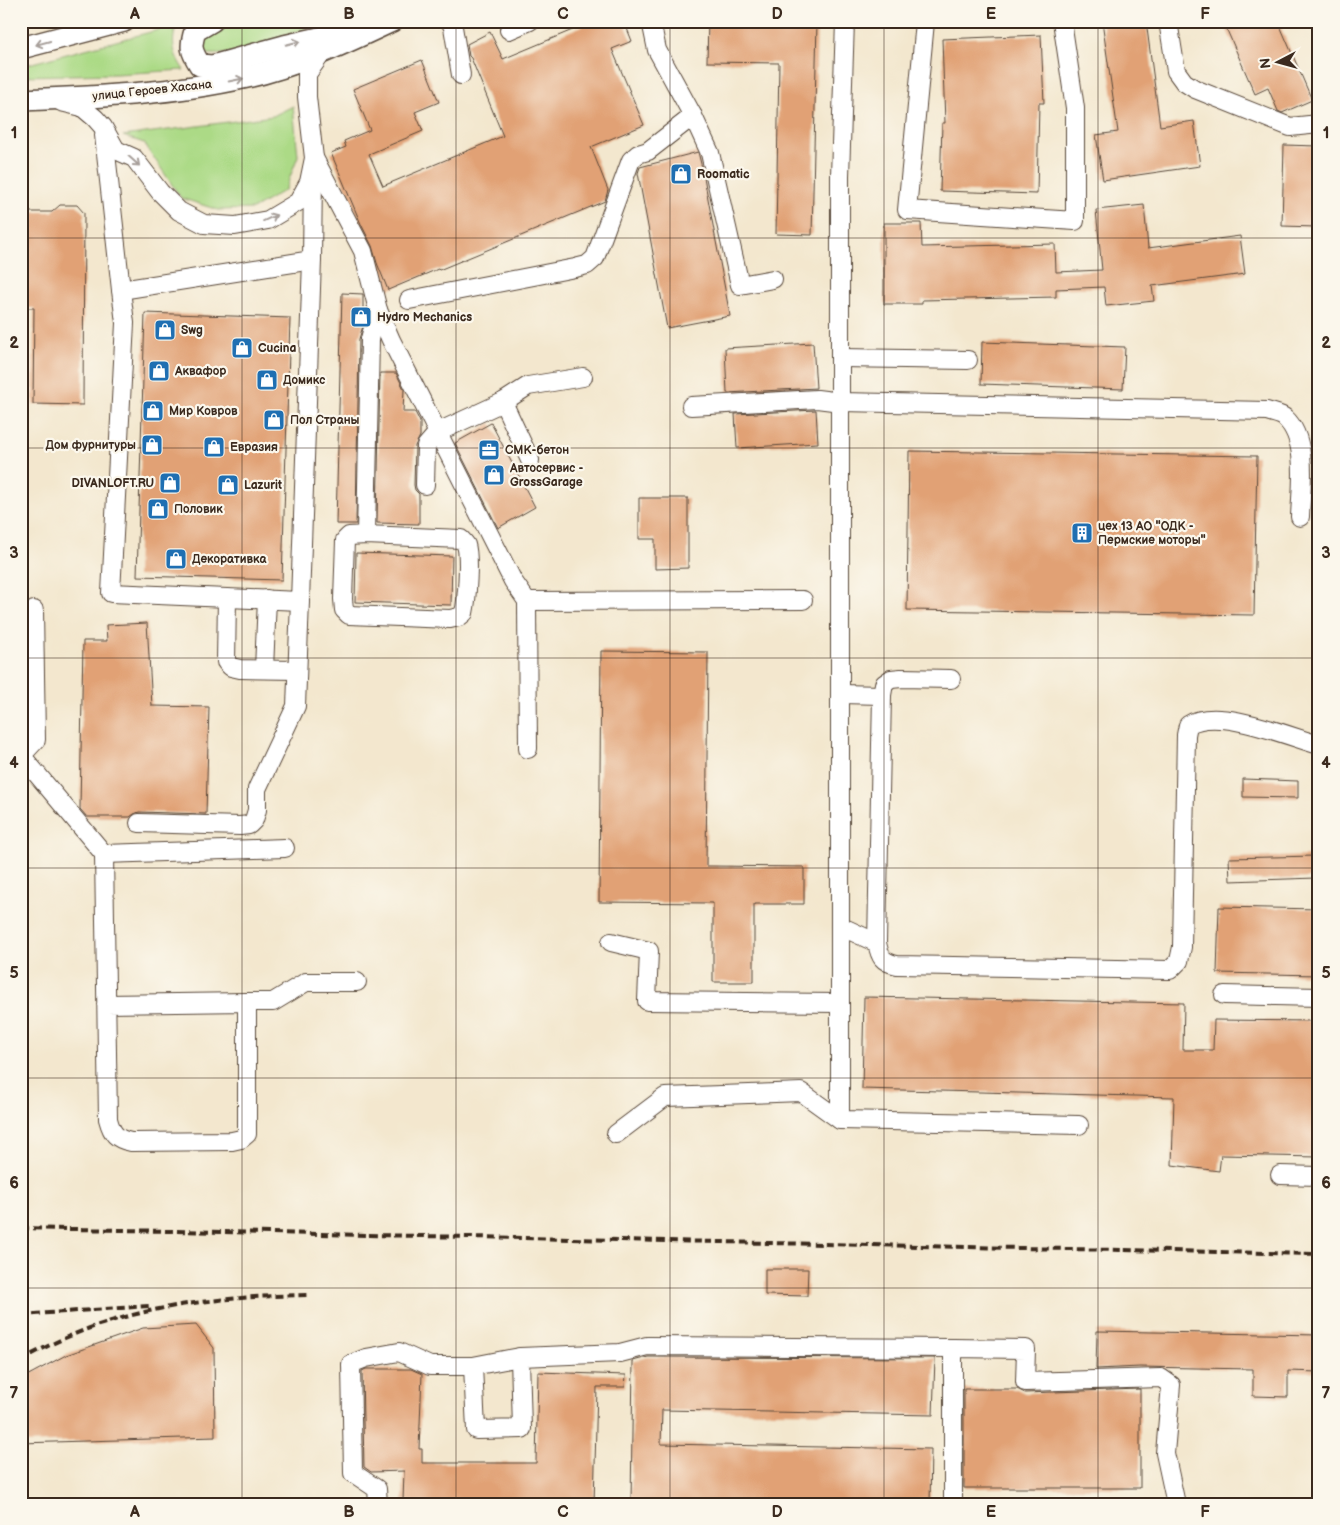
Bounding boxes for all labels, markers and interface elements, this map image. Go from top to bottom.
text: A [129,5,140,24]
text: B [343,5,355,24]
text: C [557,5,569,24]
text: D [771,5,783,24]
text: E [986,5,996,24]
text: F [1200,5,1210,24]
one-way arrow [35,38,51,48]
one-way arrow [285,38,301,48]
north arrow [1252,38,1302,88]
text: N [1257,57,1275,69]
one-way arrow [228,74,244,84]
street label: улица Героев Хасана [91,77,213,104]
text: 1 [11,124,17,143]
text: 1 [1323,124,1329,143]
one-way arrow [128,156,141,167]
shop icon: Roomatic [669,162,693,186]
place label: Roomatic [697,167,750,182]
one-way arrow [262,212,277,222]
shop icon: Hydro Mechanics [349,305,373,329]
place label: Hydro Mechanics [377,310,472,325]
shop icon: Swg [153,318,177,342]
place label: Swg [181,323,203,338]
text: 2 [9,334,19,353]
text: 2 [1321,334,1331,353]
shop icon: Cucina [230,336,254,360]
place label: Cucina [258,341,296,356]
shop icon: Аквафор [147,359,171,383]
place label: Аквафор [174,364,226,379]
shop icon: Домикс [255,368,279,392]
place label: Домикс [283,373,325,388]
shop icon: Мир Ковров [141,399,165,423]
place label: Мир Ковров [169,404,238,419]
shop icon: Пол Страны [262,408,286,432]
place label: Пол Страны [290,413,360,428]
shop icon: Дом фурнитуры [140,433,164,457]
shop icon: Евразия [202,435,226,459]
place label: Дом фурнитуры [46,438,136,453]
office icon: СМК-бетон [477,438,501,462]
place label: Евразия [230,440,278,455]
place label: СМК-бетон [505,443,569,458]
place label: Автосервис - GrossGarage [509,461,584,490]
shop icon: Автосервис - GrossGarage [482,463,506,487]
shop icon: DIVANLOFT.RU [158,471,182,495]
shop icon: Lazurit [216,473,240,497]
place label: DIVANLOFT.RU [71,476,154,491]
place label: Lazurit [244,478,282,493]
shop icon: Половик [146,497,170,521]
place label: Половик [174,502,223,517]
place label: цех 13 АО "ОДК - Пермские моторы" [1098,519,1206,548]
building icon: цех 13 АО "ОДК - Пермские моторы" [1070,521,1094,545]
text: 3 [9,544,19,563]
text: 3 [1321,544,1331,563]
shop icon: Декоративка [164,547,188,571]
place label: Декоративка [192,552,267,567]
text: 4 [9,754,19,773]
text: 4 [1321,754,1331,773]
text: 5 [9,964,19,983]
text: 5 [1321,964,1331,983]
text: 6 [9,1174,19,1193]
text: 6 [1321,1174,1331,1193]
text: 7 [10,1384,19,1403]
text: 7 [1322,1384,1331,1403]
text: A [129,1503,140,1522]
text: B [343,1503,355,1522]
text: C [557,1503,569,1522]
text: D [771,1503,783,1522]
text: E [986,1503,996,1522]
text: F [1200,1503,1210,1522]

